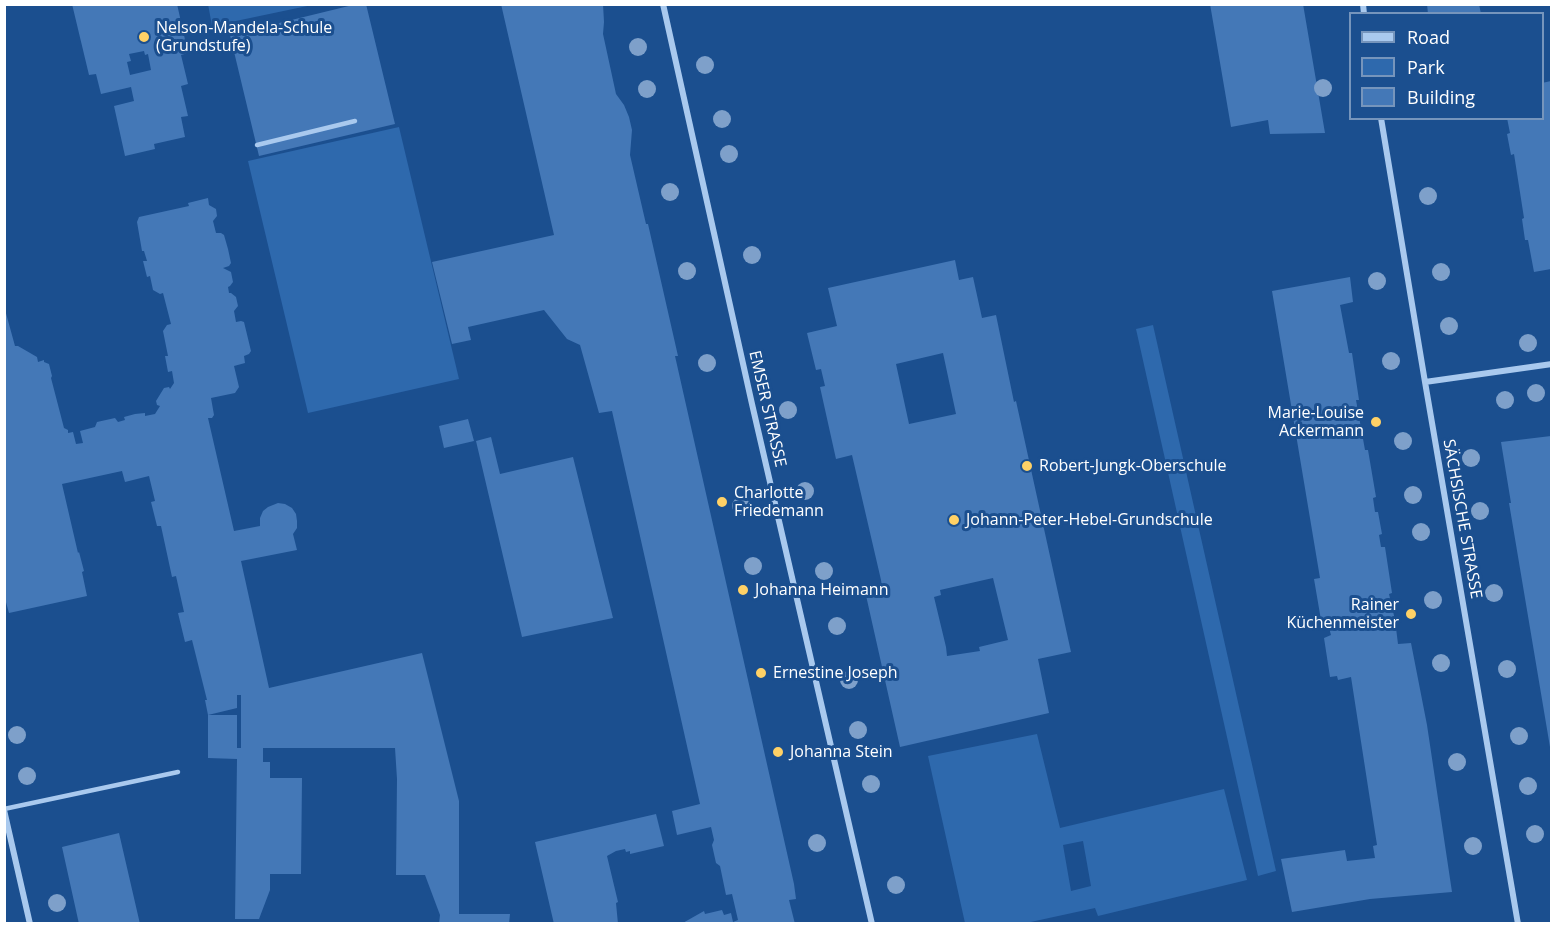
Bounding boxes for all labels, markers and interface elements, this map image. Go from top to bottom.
legend [1349,12,1544,120]
place label: Nelson-Mandela-Schule (Grundstufe) [156,18,332,56]
text: Road [1407,25,1450,49]
marker: Nelson-Mandela-Schule (Grundstufe) [137,30,151,44]
text: Park [1407,55,1445,79]
text: Building [1407,85,1475,109]
street label: EMSER STRASSE [744,349,790,469]
place label: Marie-Louise Ackermann [1268,403,1364,441]
marker: Marie-Louise Ackermann [1369,415,1383,429]
street label: SÄCHSISCHE STRASSE [1439,438,1485,600]
place label: Robert-Jungk-Oberschule [1039,456,1227,476]
marker: Robert-Jungk-Oberschule [1020,459,1034,473]
place label: Charlotte Friedemann [734,483,824,521]
marker: Charlotte Friedemann [715,495,729,509]
place label: Johann-Peter-Hebel-Grundschule [966,510,1213,530]
marker: Johann-Peter-Hebel-Grundschule [947,513,961,527]
place label: Johanna Heimann [755,580,888,600]
marker: Johanna Heimann [736,583,750,597]
place label: Rainer Küchenmeister [1286,595,1399,633]
marker: Rainer Küchenmeister [1404,607,1418,621]
place label: Ernestine Joseph [773,663,898,683]
marker: Ernestine Joseph [754,666,768,680]
place label: Johanna Stein [790,742,893,762]
marker: Johanna Stein [771,745,785,759]

